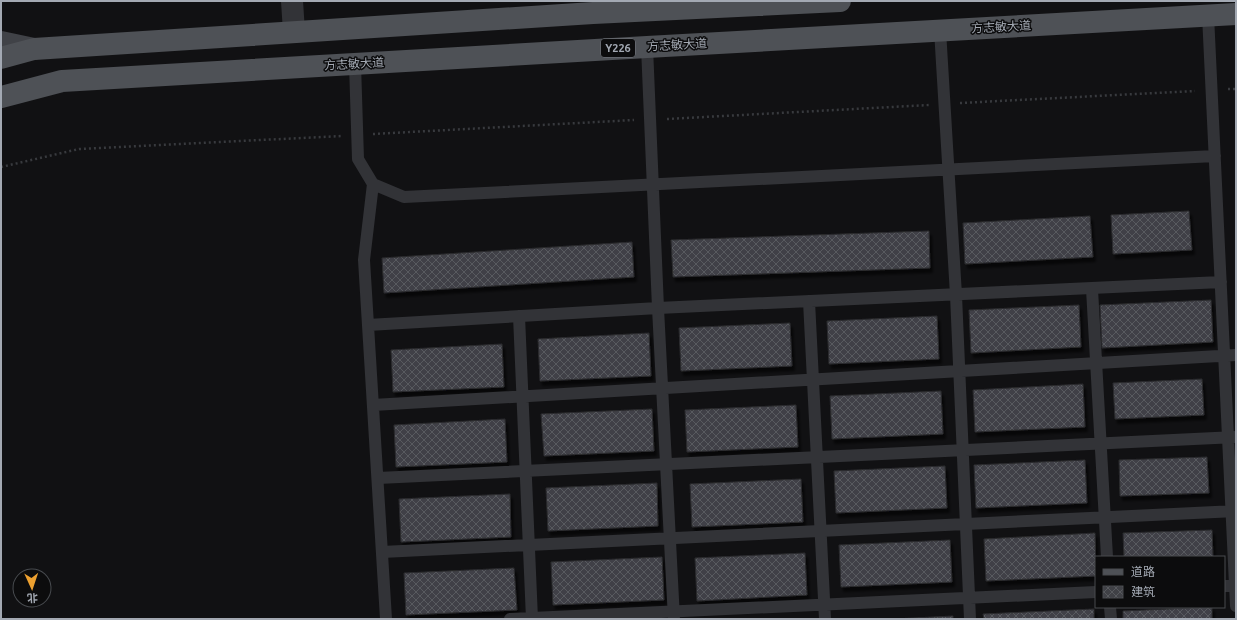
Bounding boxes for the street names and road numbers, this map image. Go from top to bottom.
street label: 方志敏大道 [971,18,1031,35]
street label: 方志敏大道 [647,36,707,53]
road number: Y226 [601,39,635,57]
street label: 方志敏大道 [324,55,384,72]

